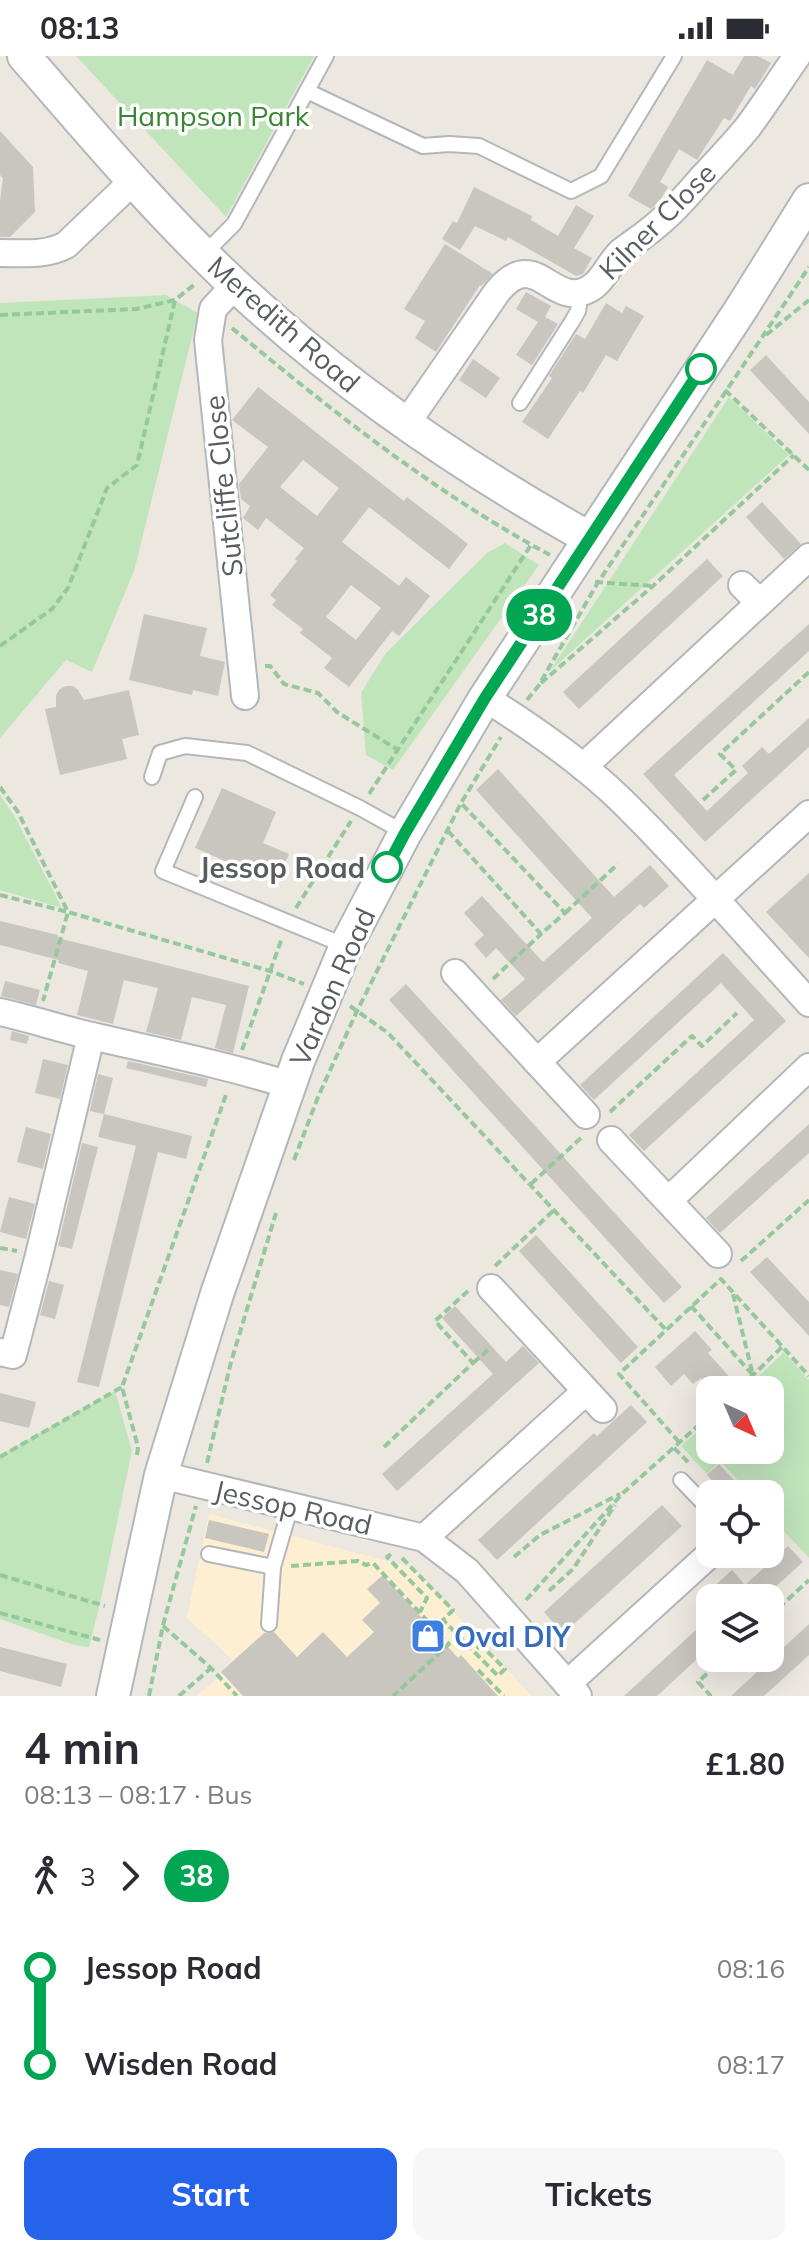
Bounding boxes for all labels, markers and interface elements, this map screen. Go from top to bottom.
text: 08:13 [40,9,119,47]
park label: Hampson Park [117,98,310,133]
street label: Kilner Close [591,155,723,287]
street label: Meredith Road [201,248,367,400]
unlabelled marker [686,354,716,384]
street label: Sutcliffe Close [196,394,250,578]
line badge: 38 [503,589,575,641]
text: 38 [522,597,556,632]
place label: Jessop Road [199,850,365,885]
marker: Jessop Road [372,852,402,882]
street label: Vardon Road [281,902,383,1072]
north arrow [696,1376,784,1464]
map controls [696,1376,784,1672]
street label: Jessop Road [211,1472,375,1542]
button: locate [696,1480,784,1568]
button: layers [696,1584,784,1672]
shop icon: Oval DIY [409,1617,447,1655]
place label: Oval DIY [454,1619,572,1654]
text: 4 min [24,1720,140,1775]
text: £1.80 [706,1745,785,1783]
text: 08:13 – 08:17 · Bus [24,1778,253,1811]
icon: walk [24,1854,68,1898]
icon: forward [108,1854,152,1898]
text: 38 [180,1858,213,1893]
text: 3 [80,1860,96,1893]
text: Jessop Road [84,1949,262,1987]
text: 08:16 [717,1952,785,1985]
text: Wisden Road [84,2045,277,2083]
text: 08:17 [717,2048,785,2081]
button: Start [24,2148,397,2240]
button: Tickets [413,2148,785,2240]

